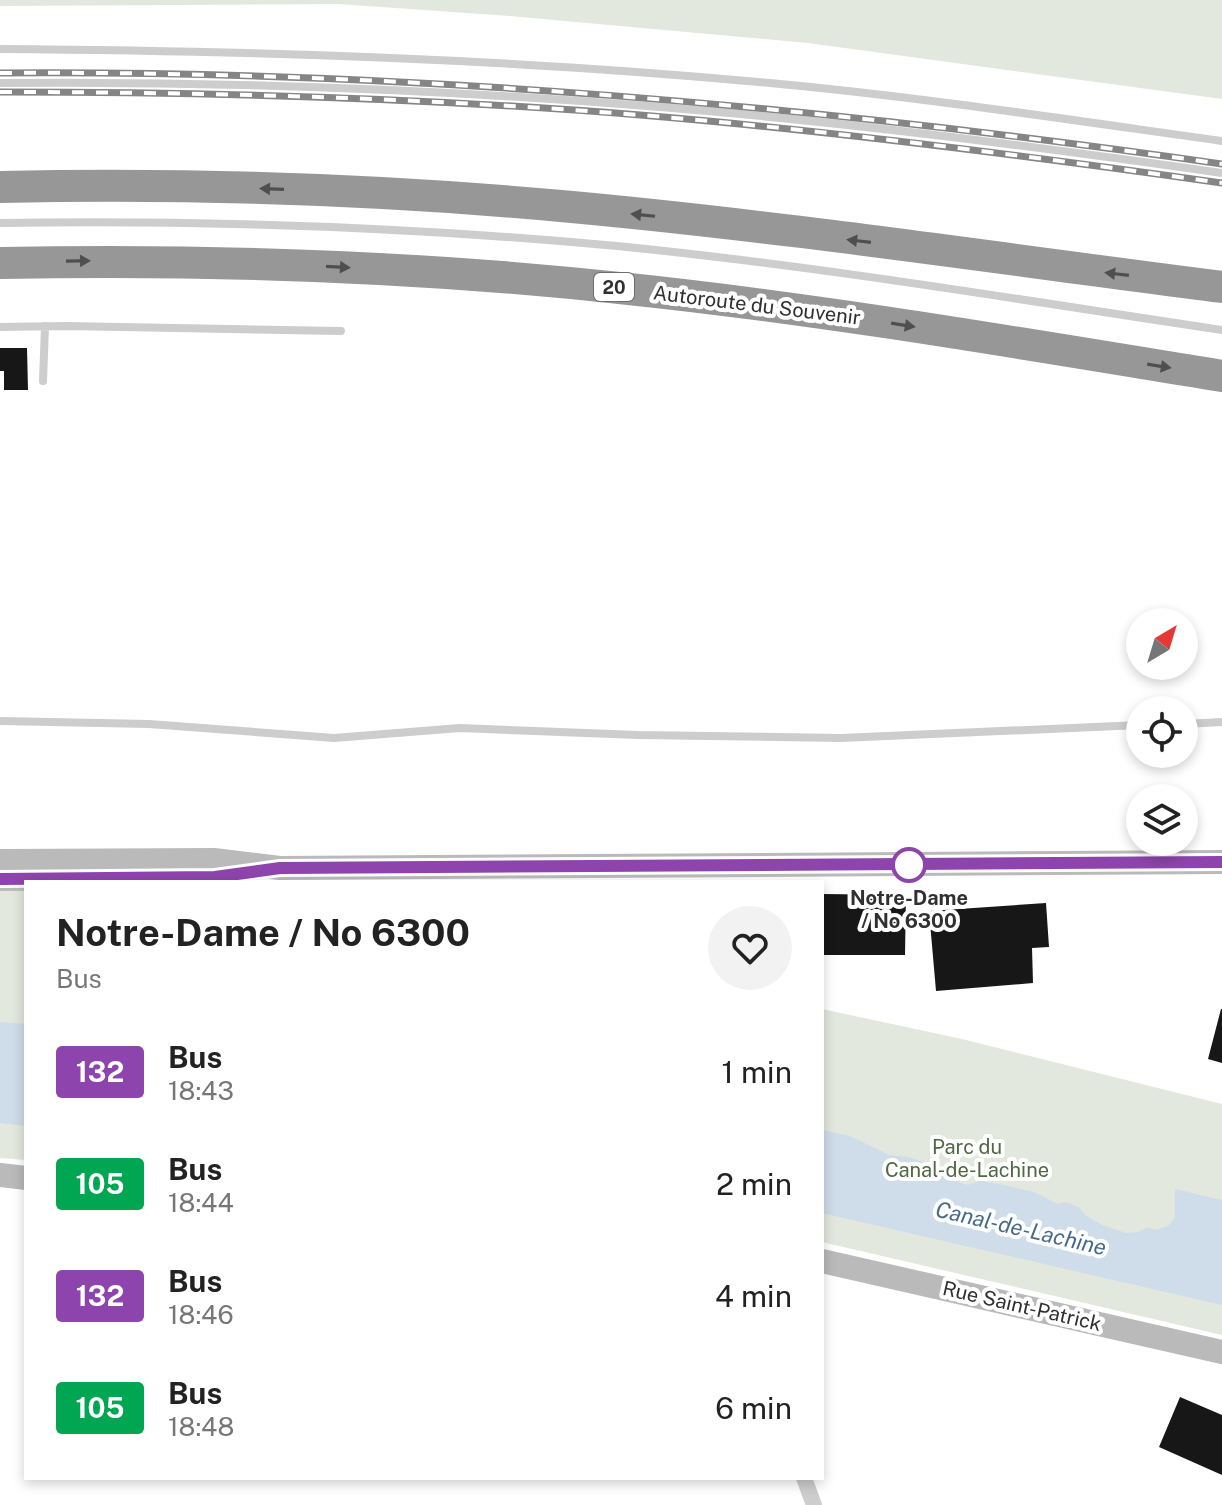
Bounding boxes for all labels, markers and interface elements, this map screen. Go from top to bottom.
one-way arrow [259,183,284,196]
one-way arrow [630,208,655,221]
one-way arrow [846,234,871,247]
one-way arrow [66,255,91,267]
one-way arrow [326,260,351,273]
one-way arrow [1104,267,1129,280]
road number: 20 [594,273,634,301]
street label: Autoroute du Souvenir [652,280,862,330]
one-way arrow [891,319,916,331]
one-way arrow [1147,360,1172,373]
north arrow [1126,608,1198,680]
map controls [1126,608,1198,856]
button: locate [1126,696,1198,768]
button: layers [1126,784,1198,856]
marker: Notre-Dame / No 6300 [892,848,926,882]
place label: Notre-Dame / No 6300 [850,886,968,933]
button: heart [708,906,792,990]
text: Notre-Dame / No 6300 [56,910,470,955]
text: Bus [56,963,102,994]
text: Bus [168,1039,222,1075]
text: 1 min [722,1054,792,1090]
text: 132 [76,1055,124,1088]
text: 18:43 [168,1075,234,1106]
park label: Parc du Canal-de-Lachine [885,1135,1049,1182]
text: Bus [168,1151,222,1187]
text: 2 min [716,1166,792,1202]
text: 105 [76,1167,124,1200]
text: 18:44 [168,1187,234,1218]
water label: Canal-de-Lachine [933,1196,1109,1260]
text: Bus [168,1263,222,1299]
street label: Rue Saint-Patrick [940,1276,1104,1336]
text: 4 min [715,1278,792,1314]
text: 132 [76,1279,124,1312]
text: 18:46 [168,1299,234,1330]
text: Bus [168,1375,222,1411]
text: 6 min [715,1390,792,1426]
text: 105 [76,1391,124,1424]
text: 18:48 [168,1411,234,1442]

